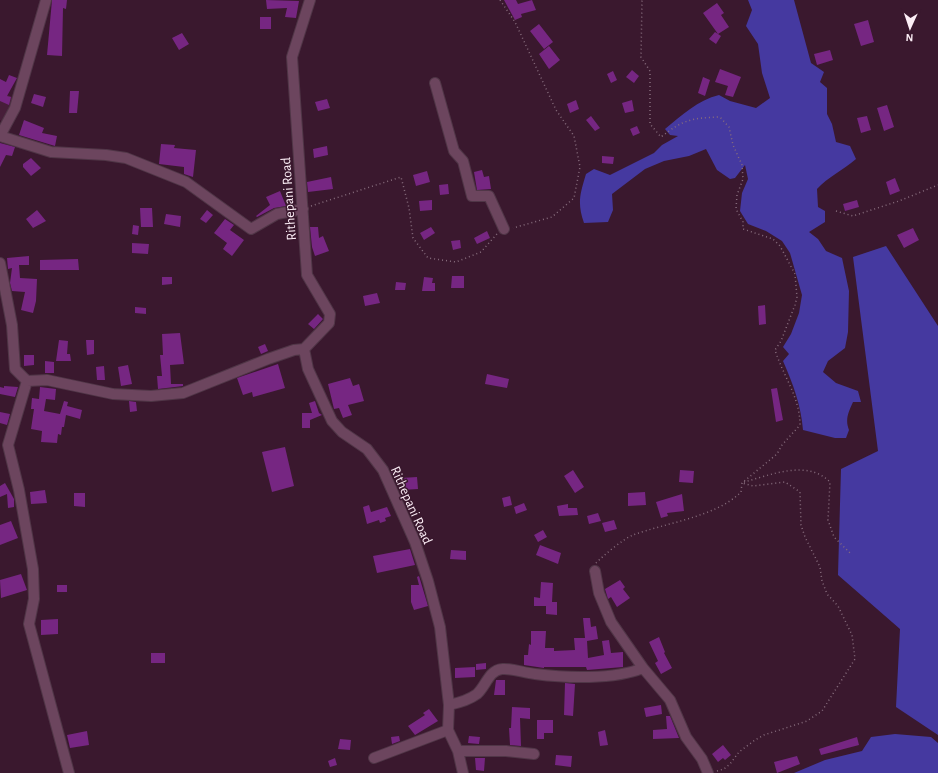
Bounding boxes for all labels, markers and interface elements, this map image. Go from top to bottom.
north arrow [890,8,930,48]
text: N [905,32,914,43]
street label: Rithepani Road [279,157,299,241]
street label: Rithepani Road [388,464,434,546]

